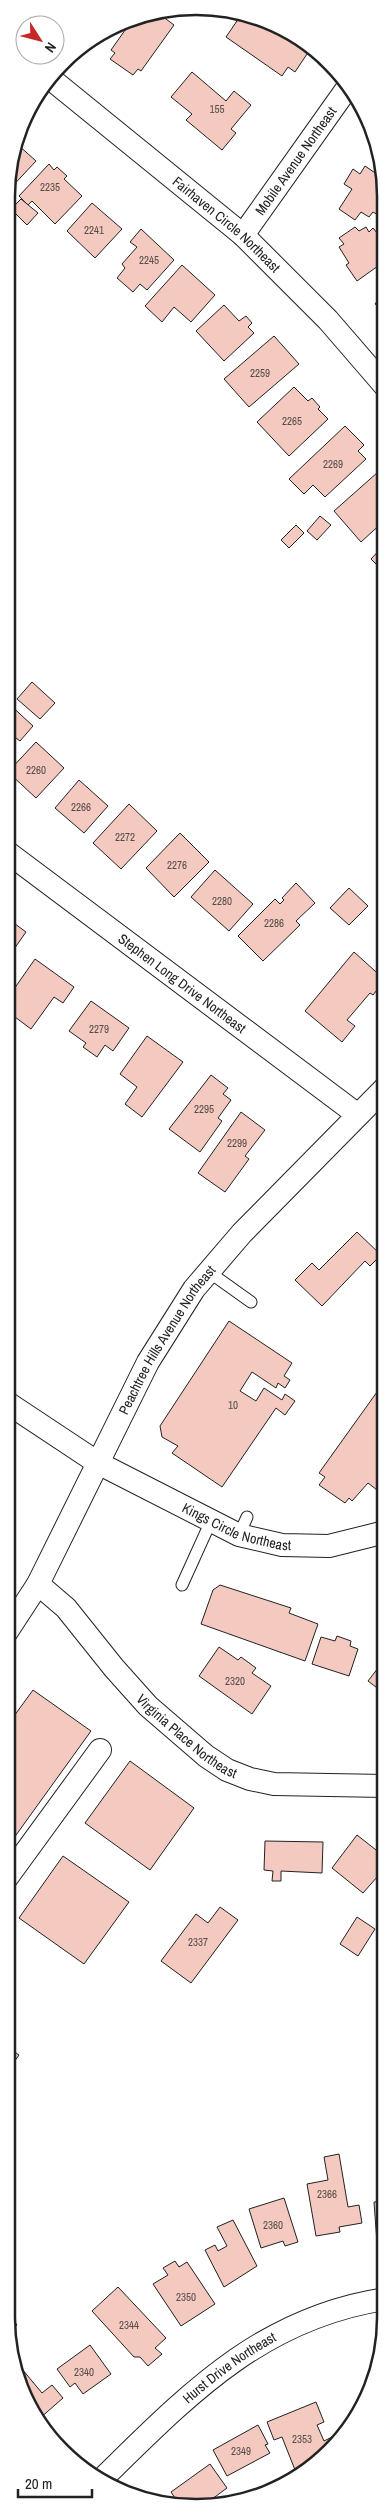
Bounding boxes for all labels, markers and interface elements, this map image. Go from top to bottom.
north arrow [15,15,65,65]
text: N [41,39,60,56]
house number: 155 [209,102,225,116]
street label: Mobile Avenue Northeast [251,103,340,219]
street label: Fairhaven Circle Northeast [169,172,284,276]
house number: 2235 [40,180,60,194]
house number: 2241 [84,223,104,237]
house number: 2245 [139,253,159,267]
house number: 2259 [250,366,270,380]
house number: 2265 [282,414,302,428]
house number: 2269 [323,457,343,471]
house number: 2260 [26,763,46,777]
house number: 2266 [71,800,91,814]
house number: 2272 [115,830,135,844]
house number: 2276 [167,858,187,872]
house number: 2280 [212,894,232,908]
house number: 2286 [264,916,284,930]
street label: Stephen Long Drive Northeast [115,930,250,1037]
house number: 2279 [89,1022,109,1036]
house number: 2295 [194,1102,214,1116]
house number: 2299 [227,1136,247,1150]
street label: Peachtree Hills Avenue Northeast [114,1261,219,1417]
house number: 10 [228,1398,238,1412]
street label: Kings Circle Northeast [179,1499,291,1554]
house number: 2320 [225,1674,245,1688]
street label: Virginia Place Northeast [132,1690,240,1782]
house number: 2337 [188,1935,208,1949]
house number: 2366 [317,2187,337,2201]
house number: 2360 [263,2218,283,2232]
house number: 2350 [176,2290,196,2304]
house number: 2344 [119,2318,139,2332]
street label: Hurst Drive Northeast [179,2328,279,2407]
house number: 2340 [74,2365,94,2379]
house number: 2353 [292,2432,312,2446]
house number: 2349 [231,2444,251,2458]
scale bar [18,2466,91,2498]
text: 20 m [25,2473,52,2494]

